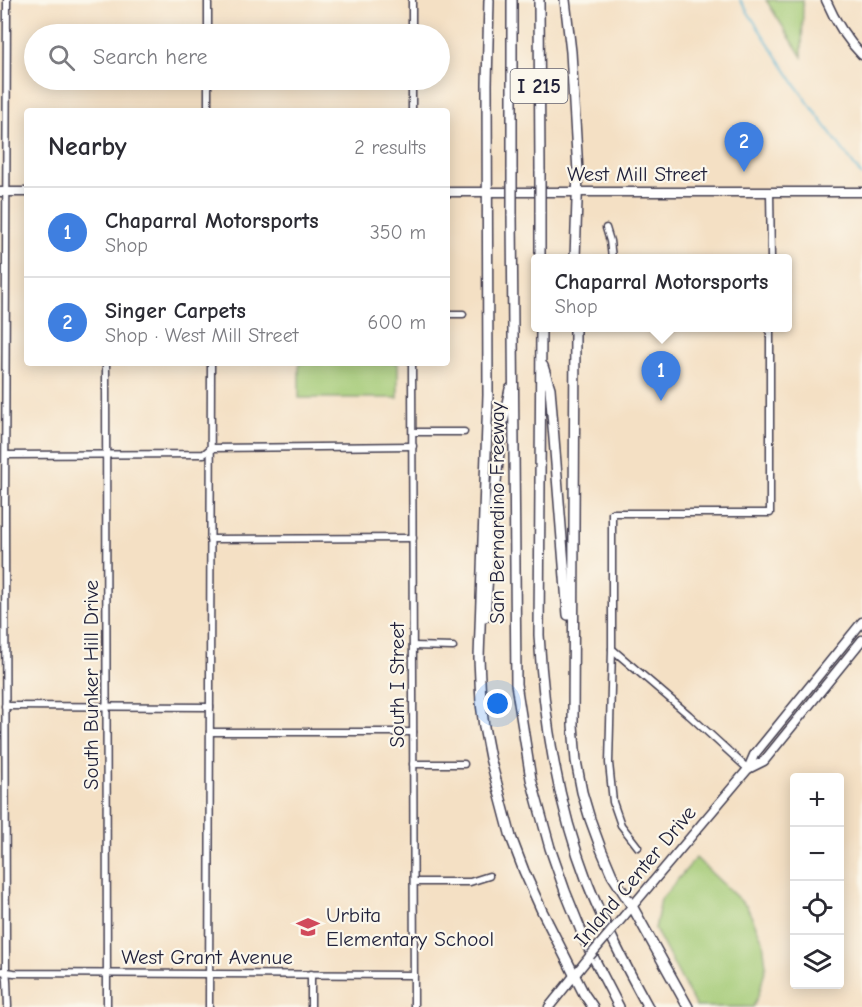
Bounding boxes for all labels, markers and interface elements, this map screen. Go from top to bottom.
search box [24,24,450,90]
icon: search [45,41,78,74]
text: Search here [93,44,208,70]
road number: I 215 [510,69,568,103]
pin: 2 [724,122,764,172]
text: Nearby [48,132,127,162]
text: 2 results [354,136,426,159]
street label: West Mill Street [567,162,708,186]
text: Chaparral Motorsports [105,208,319,234]
text: 1 [64,221,71,244]
text: 350 m [370,221,426,244]
text: Shop [105,234,148,257]
popup [531,254,792,332]
text: Chaparral Motorsports [555,269,768,295]
text: Shop [555,295,598,318]
text: Singer Carpets [105,298,246,324]
text: 2 [63,311,72,334]
text: 600 m [368,311,426,334]
text: Shop · West Mill Street [105,324,298,347]
pin: 1 [642,352,680,401]
street label: San Bernardino Freeway [485,401,509,624]
street label: South Bunker Hill Drive [79,580,103,790]
street label: South I Street [385,621,409,748]
your location [483,689,512,718]
map controls [790,773,844,989]
button: + [790,773,844,827]
street label: Inland Center Drive [569,801,701,951]
button: − [790,827,844,881]
button: locate [790,881,844,935]
place label: Urbita Elementary School [326,903,494,951]
school or university icon: Urbita Elementary School [295,914,321,940]
button: layers [790,935,844,989]
street label: West Grant Avenue [121,945,293,969]

